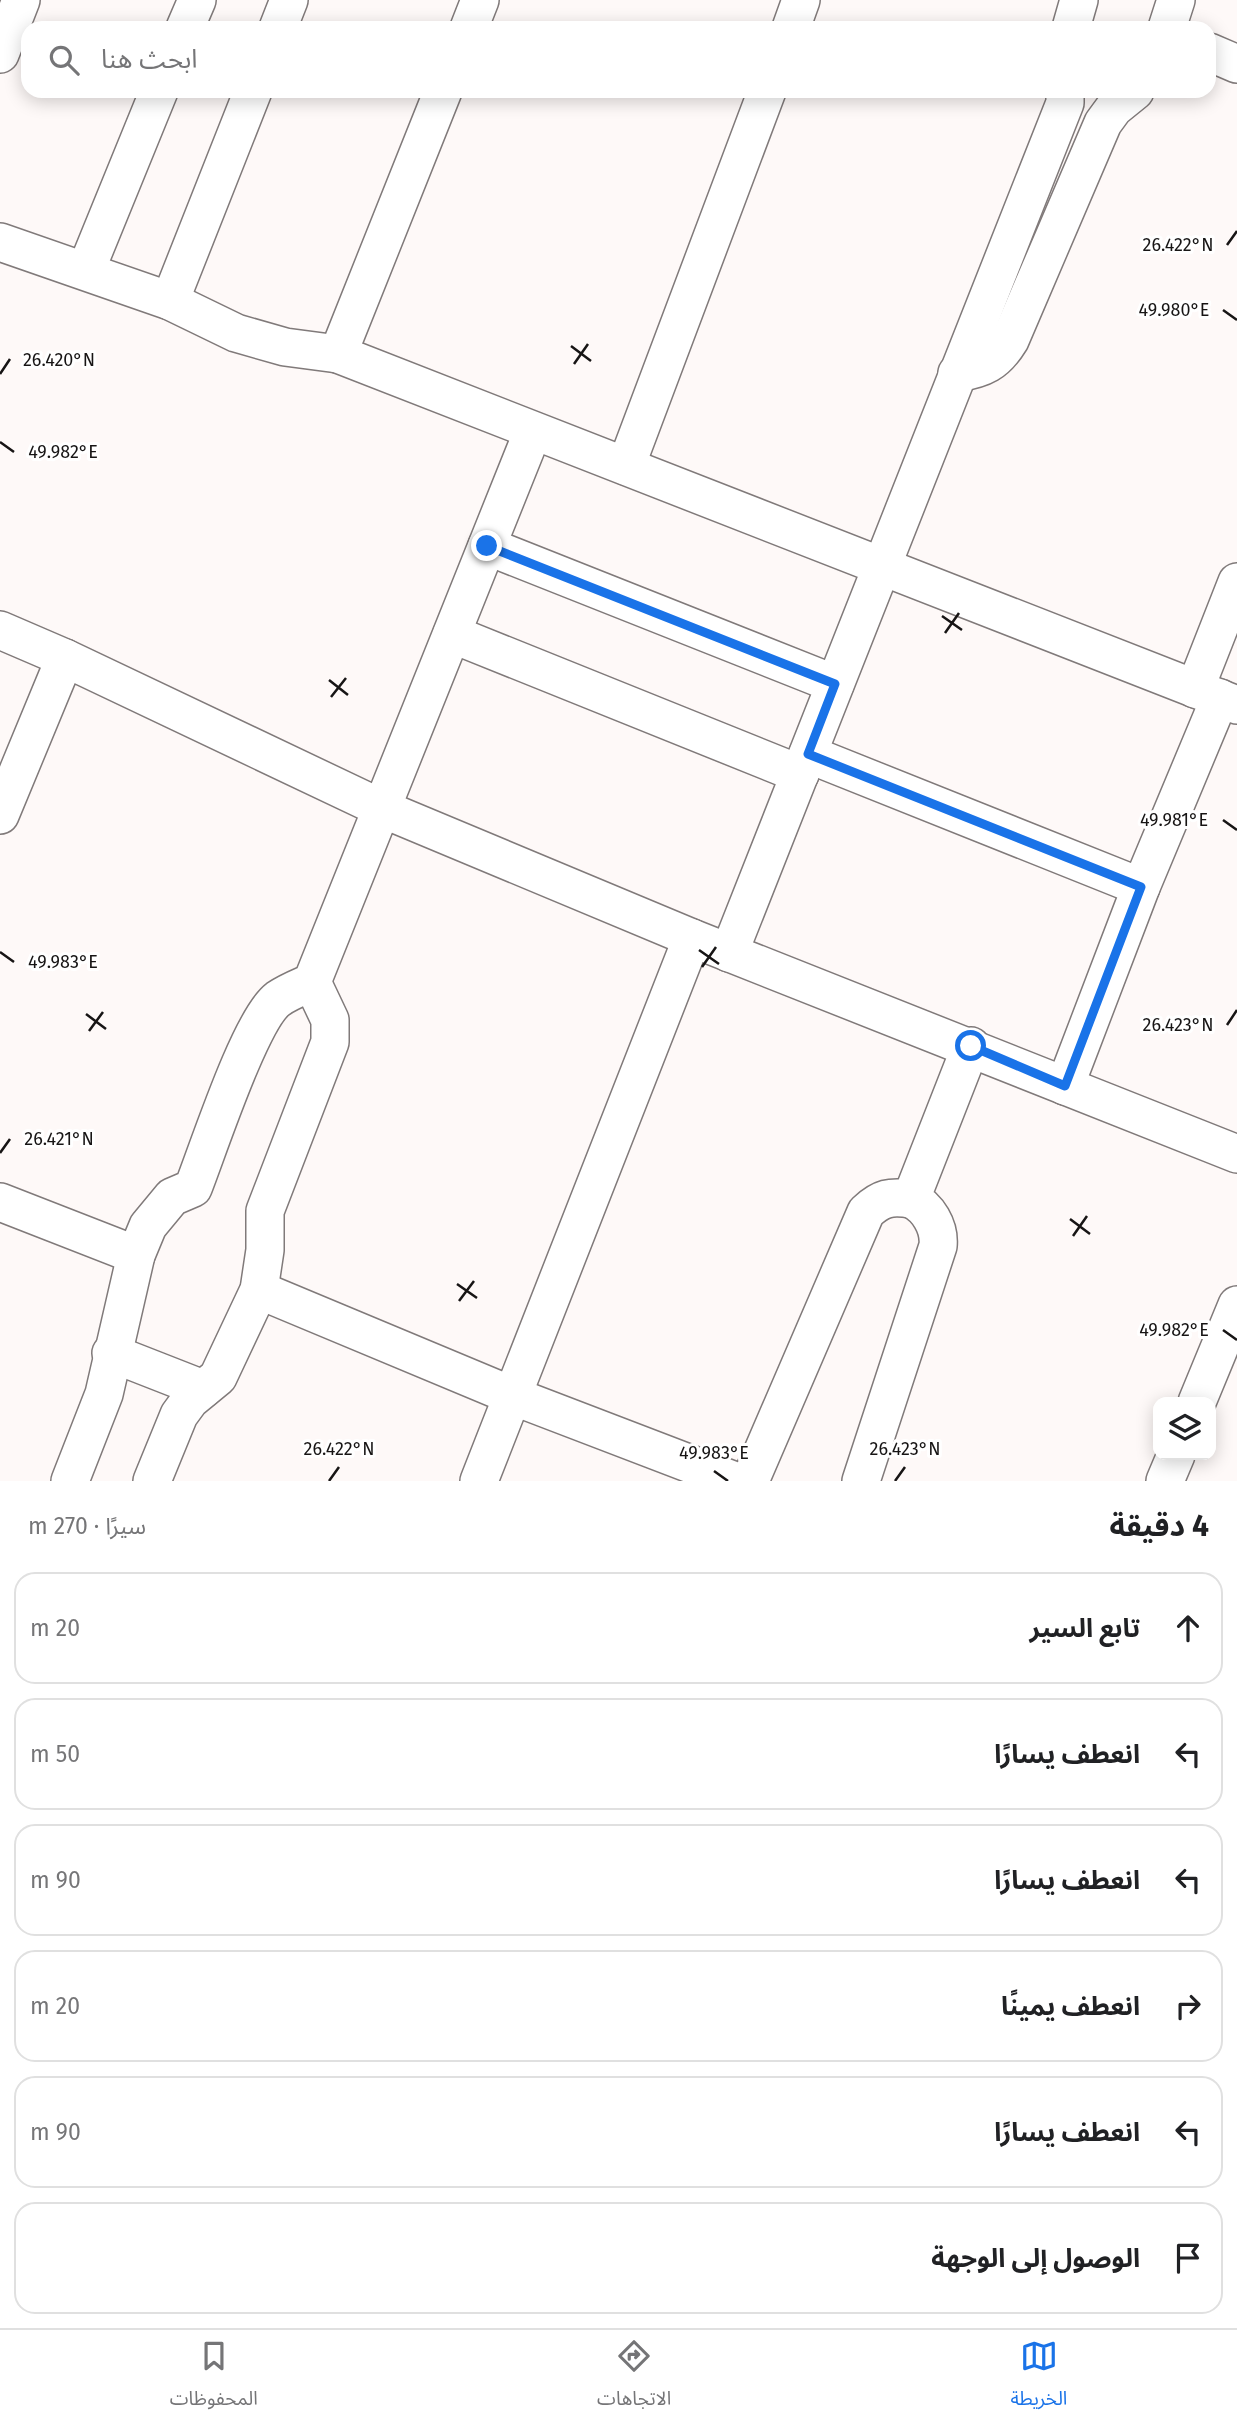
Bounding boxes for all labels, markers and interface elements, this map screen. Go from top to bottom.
search box [21,21,1216,98]
icon: search [45,41,83,79]
text: ابحث هنا [101,44,197,75]
text: 26.422°N [1143,234,1213,256]
text: 49.980°E [1139,299,1210,321]
text: 26.420°N [23,349,95,371]
text: 49.982°E [28,441,98,463]
route end [471,530,502,561]
text: 49.981°E [1140,809,1208,831]
text: 49.983°E [28,951,98,973]
text: 26.423°N [1143,1014,1213,1036]
route start [955,1030,986,1061]
text: 26.421°N [24,1128,94,1150]
text: 49.982°E [1139,1319,1209,1341]
map controls [1153,1397,1216,1460]
button: layers [1153,1397,1216,1460]
text: 26.422°N [304,1438,374,1460]
text: 26.423°N [870,1438,940,1460]
text: 49.983°E [679,1442,749,1464]
text: 4 دقيقة [1109,1508,1209,1544]
text: سيرًا · 270 m [28,1512,146,1540]
icon: ahead [1169,1609,1207,1647]
text: تابع السير [1030,1613,1140,1644]
text: 20 m [30,1614,80,1642]
icon: left [1169,1735,1207,1773]
text: انعطف يسارًا [994,1739,1140,1770]
text: 50 m [30,1740,80,1768]
icon: left [1169,1861,1207,1899]
text: انعطف يسارًا [994,1865,1140,1896]
text: 90 m [30,1866,81,1894]
icon: right [1169,1987,1207,2025]
text: انعطف يمينًا [1001,1991,1140,2022]
text: 20 m [30,1992,80,2020]
icon: left [1169,2113,1207,2151]
text: انعطف يسارًا [994,2117,1140,2148]
text: 90 m [30,2118,81,2146]
icon: arrive [1169,2239,1207,2277]
text: الوصول إلى الوجهة [931,2243,1140,2274]
tab: المحفوظات [170,2337,258,2419]
tab: الاتجاهات [597,2337,671,2419]
tab: الخريطة [1010,2337,1067,2419]

